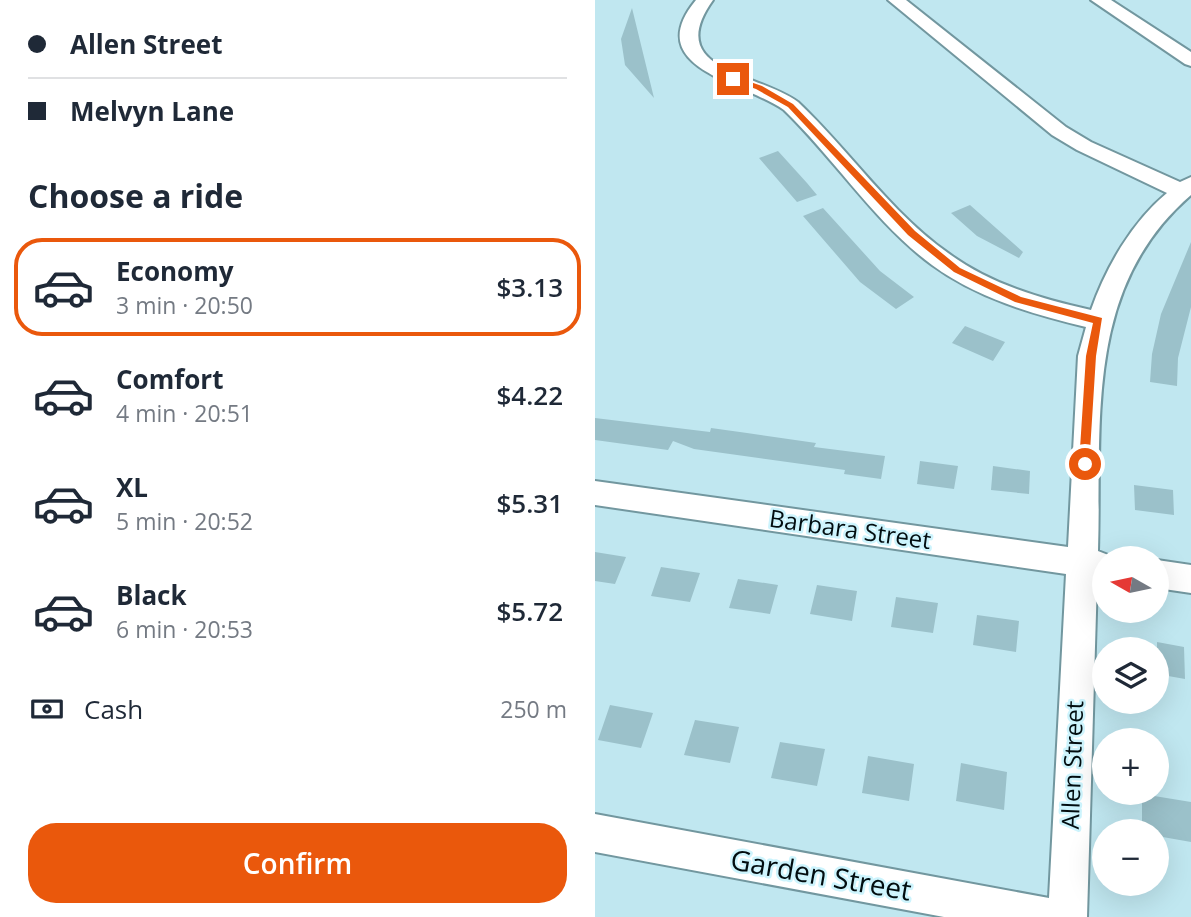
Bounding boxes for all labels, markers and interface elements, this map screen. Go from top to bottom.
text: Allen Street [70,26,222,62]
route end [717,63,749,95]
text: Melvyn Lane [70,93,234,129]
text: Choose a ride [28,174,243,217]
text: Economy [116,253,234,289]
icon: car [32,256,95,319]
text: $3.13 [496,269,563,305]
text: 3 min · 20:50 [116,289,253,321]
text: Comfort [116,361,223,397]
icon: car [32,364,95,427]
text: $4.22 [496,377,563,413]
text: 4 min · 20:51 [116,397,253,429]
route start [1069,448,1101,480]
text: XL [116,469,148,505]
icon: car [32,472,95,535]
text: $5.31 [496,485,563,521]
street label: Barbara Street [767,501,933,556]
text: 5 min · 20:52 [116,505,253,537]
north arrow [1092,546,1169,623]
map controls [1092,546,1169,896]
text: Black [116,577,187,613]
icon: car [32,580,95,643]
text: $5.72 [496,593,563,629]
text: 6 min · 20:53 [116,613,253,645]
button: layers [1092,637,1169,714]
icon: cash [28,690,66,728]
text: Cash [84,691,143,727]
text: 250 m [500,693,567,725]
street label: Allen Street [1053,700,1090,830]
button: + [1092,728,1169,805]
button: − [1092,819,1169,896]
button: Confirm [28,823,567,903]
street label: Garden Street [728,839,915,909]

